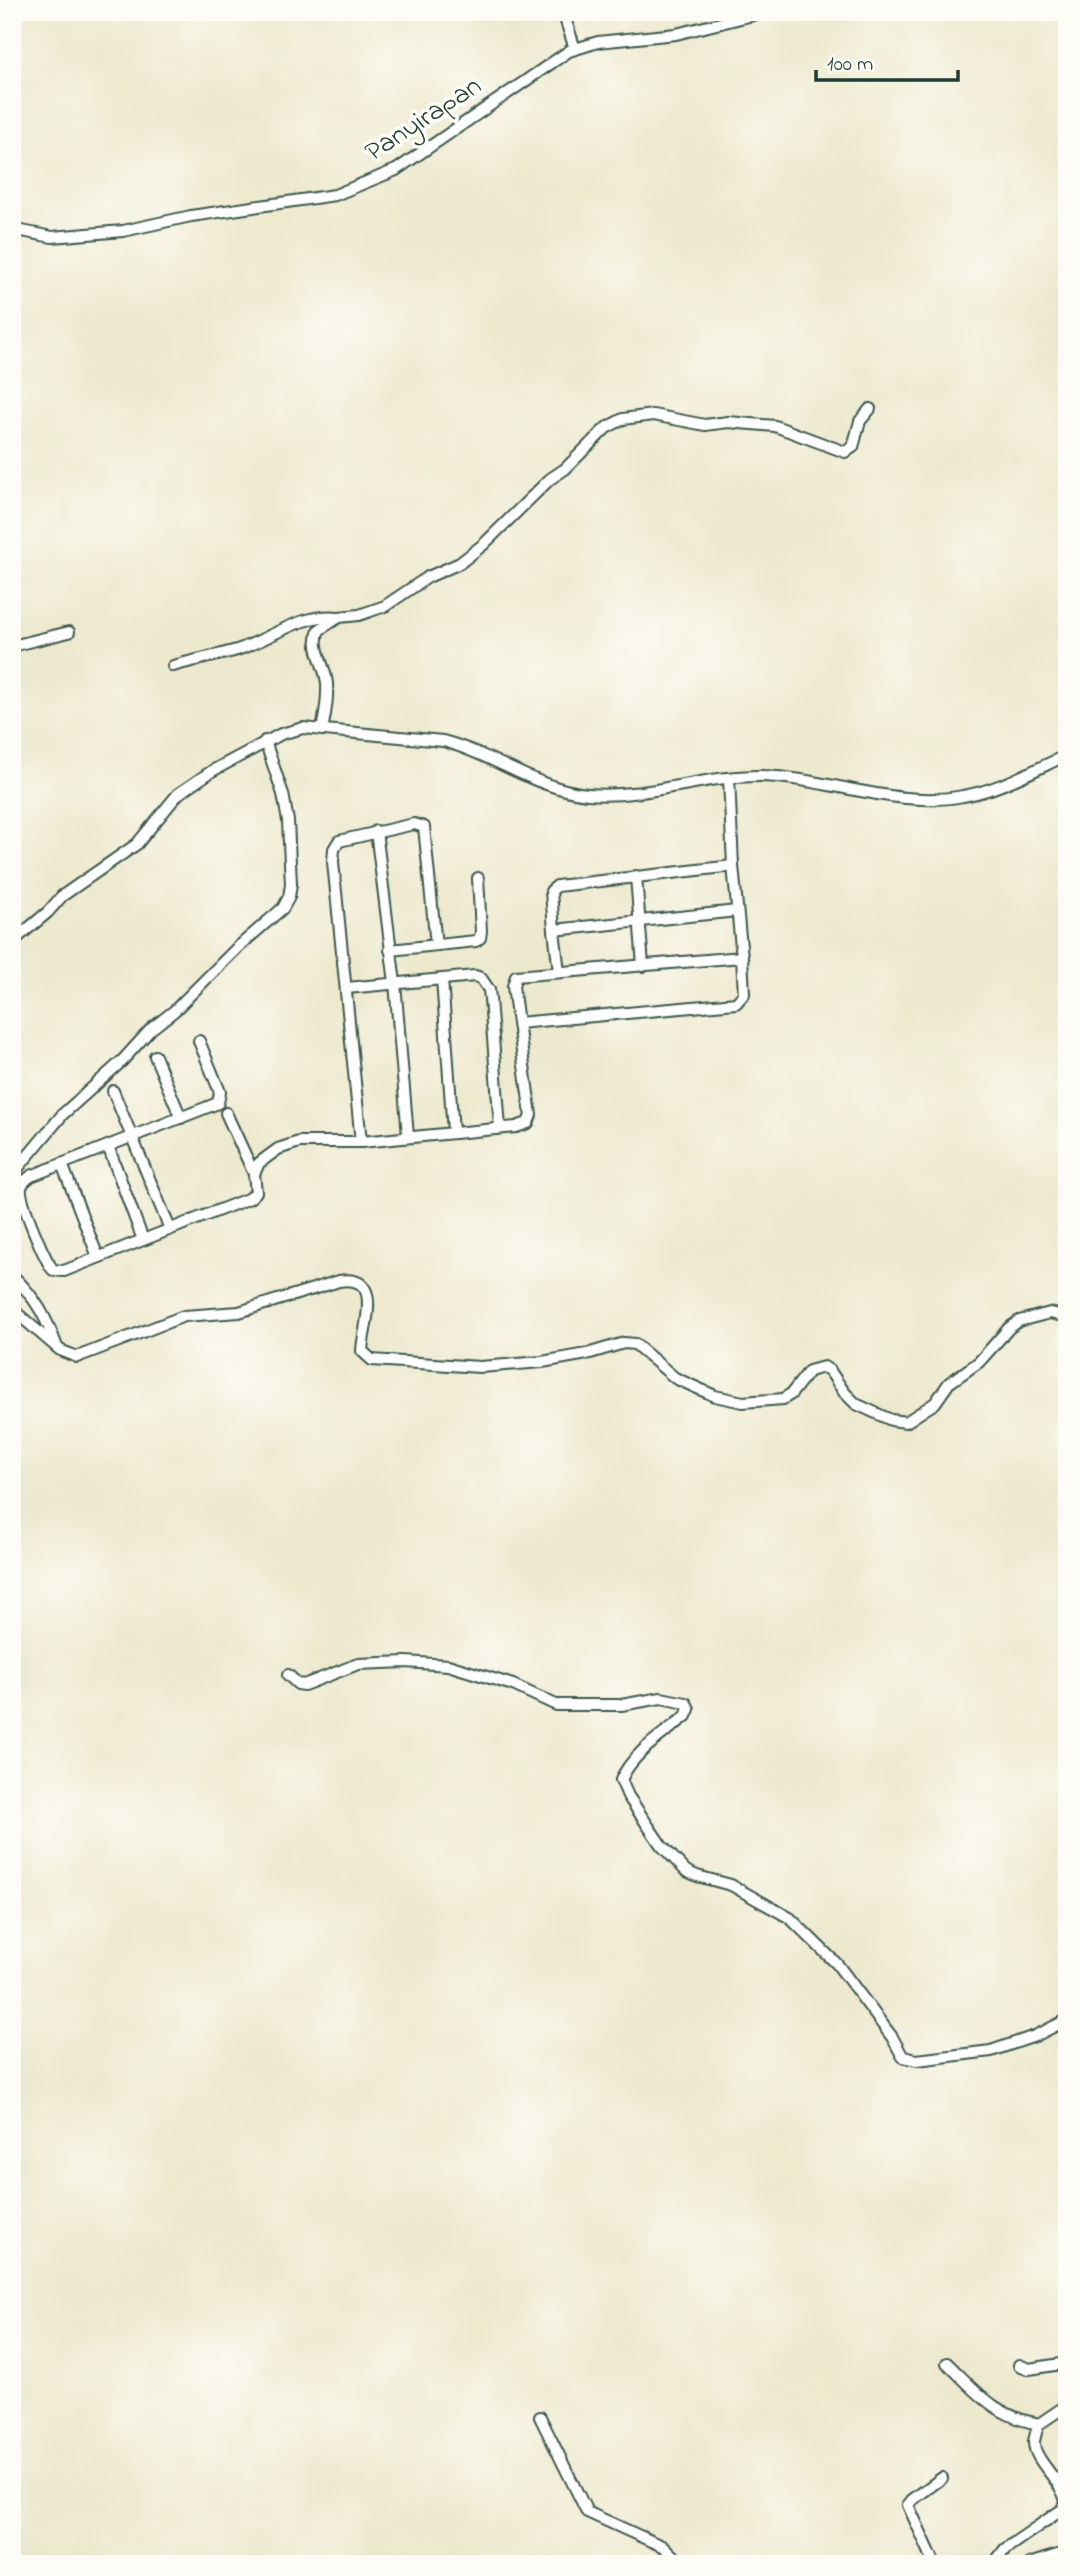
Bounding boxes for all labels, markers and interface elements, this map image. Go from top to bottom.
scale bar [816,38,958,82]
text: 100 m [827,50,873,80]
street label: Panyirapan [357,67,491,173]

